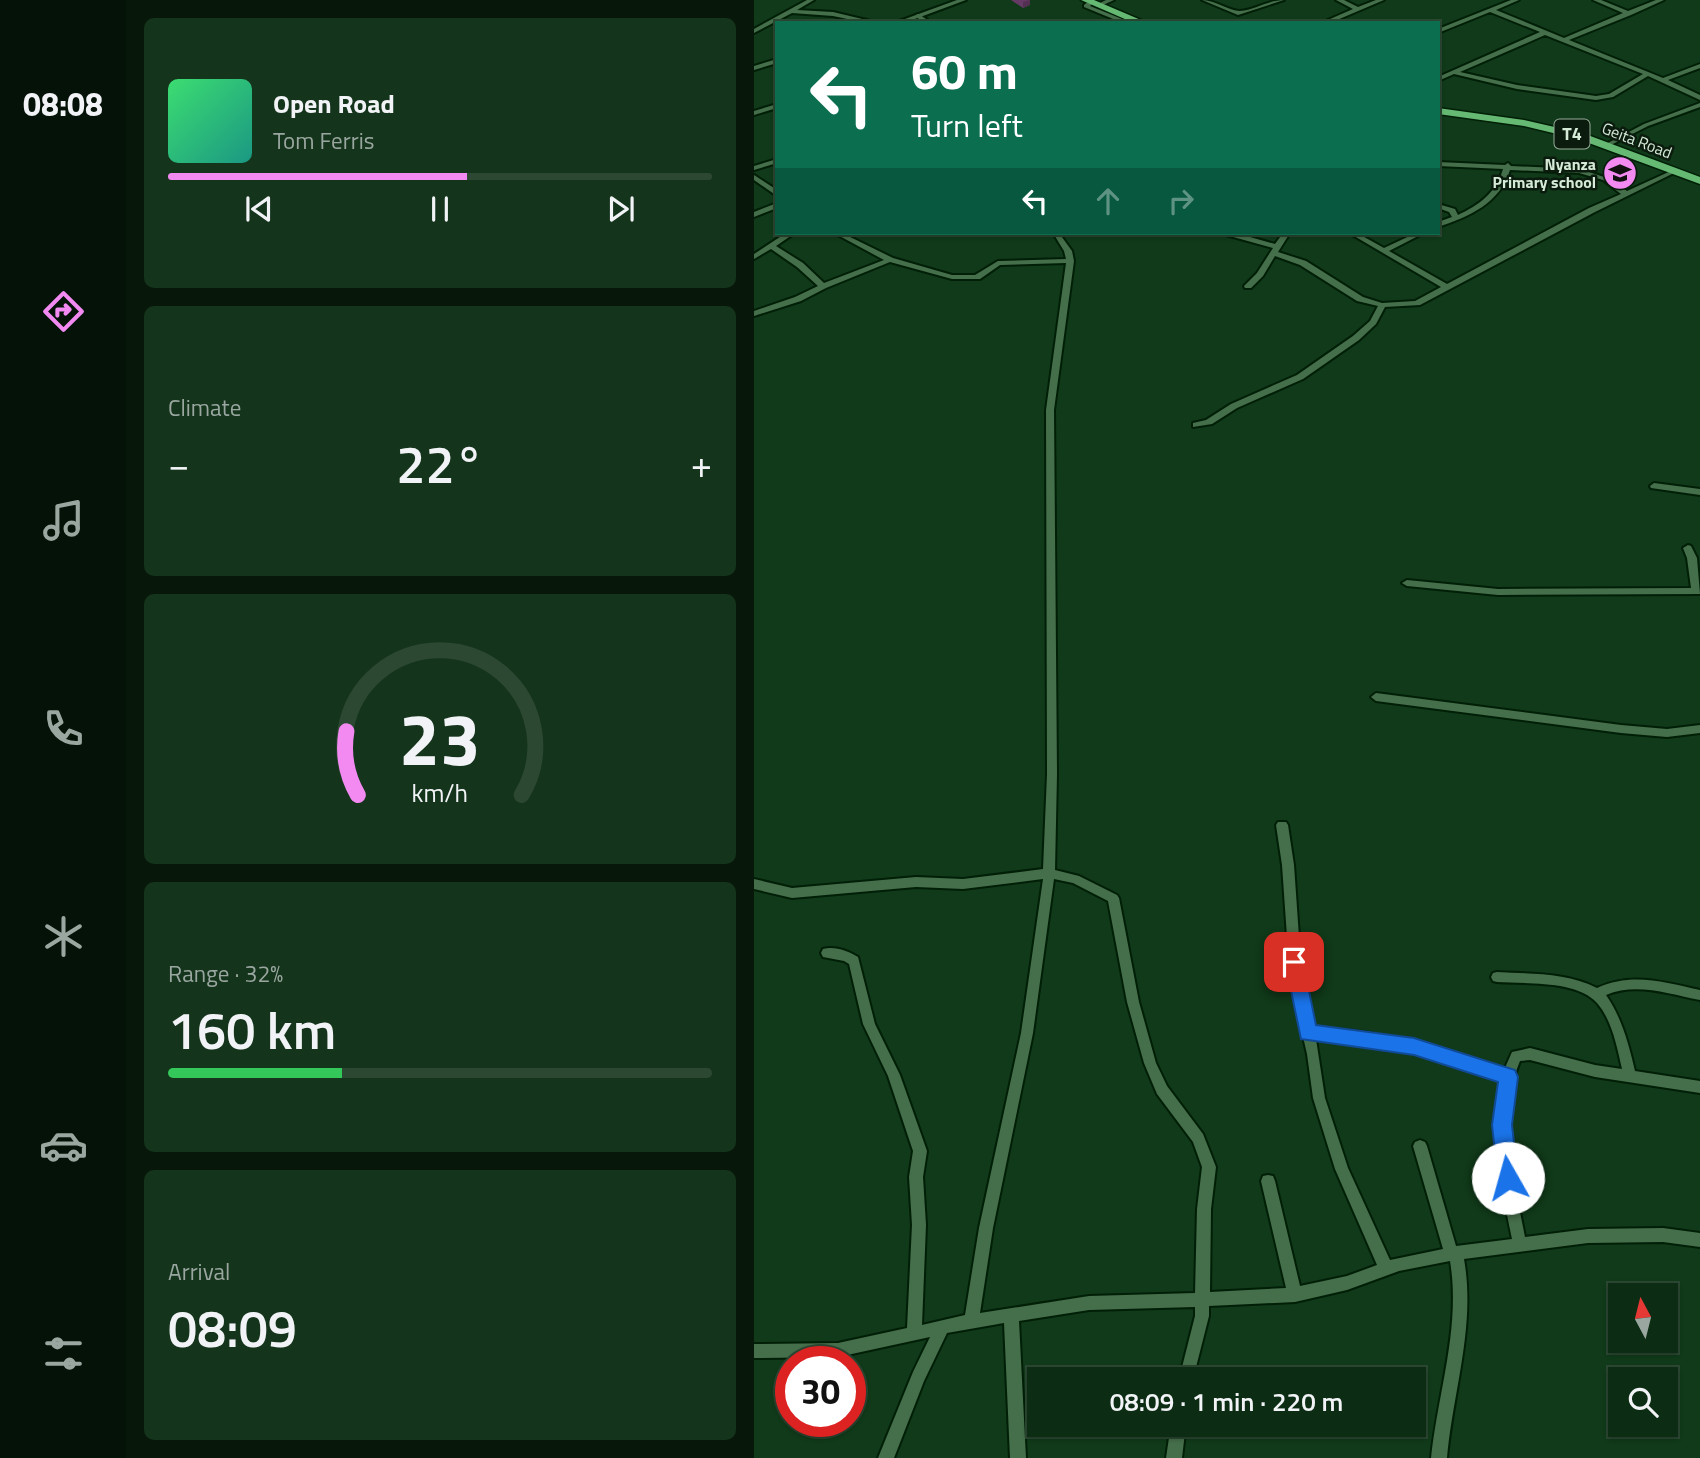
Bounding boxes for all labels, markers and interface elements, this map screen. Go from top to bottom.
text: 60 m [911,33,1018,108]
icon: left [796,49,887,140]
text: 08:08 [23,80,103,128]
text: Open Road [273,84,395,123]
text: Turn left [911,101,1023,149]
street label: Geita Road [1599,116,1675,164]
road number: T4 [1554,119,1590,148]
text: Tom Ferris [273,123,374,158]
place label: Nyanza Primary school [1493,152,1596,194]
school or university icon: Nyanza Primary school [1601,154,1639,192]
icon: left [1016,182,1054,220]
icon: ahead [1089,182,1127,220]
icon: right [1162,182,1200,220]
icon: previous [240,190,278,228]
icon: pause [421,190,459,228]
icon: next [602,190,640,228]
icon: directions [39,287,88,336]
text: Climate [168,390,241,425]
text: 22° [396,424,484,503]
text: − [168,435,189,493]
text: + [691,435,712,493]
icon: music [39,496,88,545]
text: 23 [399,683,481,793]
icon: phone [39,704,88,753]
text: km/h [412,774,468,812]
icon: climate [39,912,88,961]
pin [1264,932,1324,992]
icon: arrive [1275,943,1313,981]
text: Range · 32% [168,956,283,991]
text: 160 km [168,990,336,1069]
icon: car [39,1121,88,1170]
position arrow [1471,1141,1545,1215]
text: Arrival [168,1254,230,1289]
north arrow [1608,1283,1678,1353]
map controls [1608,1283,1678,1437]
text: 08:09 [168,1288,297,1367]
icon: filters [39,1329,88,1378]
speed limit sign: 30 [775,1346,866,1437]
button: search [1608,1367,1678,1437]
text: 08:09 · 1 min · 220 m [1110,1382,1343,1421]

